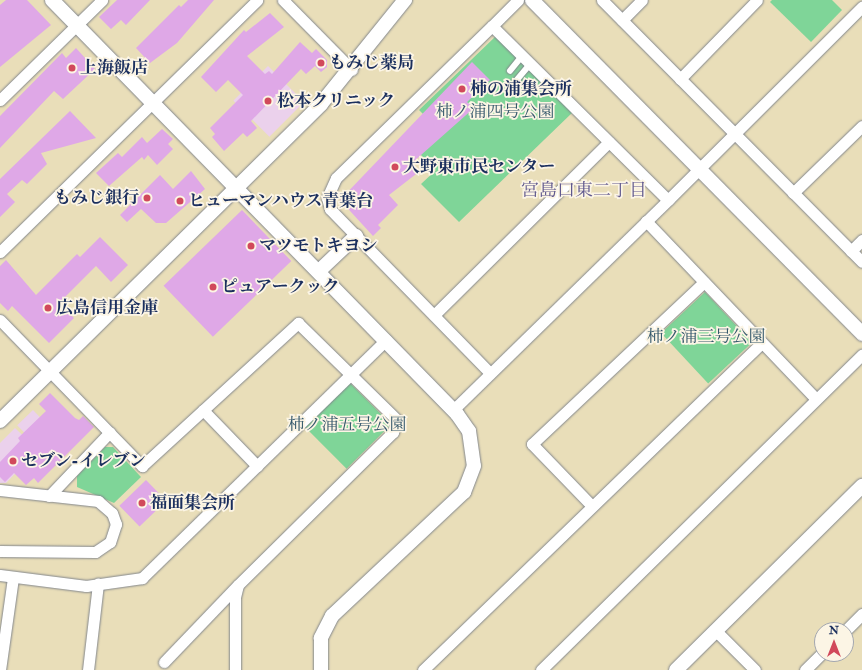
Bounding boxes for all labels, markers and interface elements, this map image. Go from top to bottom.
place label: もみじ薬局 [329,53,414,73]
place label: 上海飯店 [80,58,148,78]
marker: もみじ薬局 [316,58,326,68]
marker: 上海飯店 [67,63,77,73]
place label: 柿の浦集会所 [470,79,572,99]
marker: 柿の浦集会所 [457,84,467,94]
place label: 松本クリニック [277,91,396,111]
marker: 松本クリニック [262,95,274,107]
park label: 柿ノ浦四号公園 [436,102,554,122]
place label: 大野東市民センター [403,157,556,177]
marker: 大野東市民センター [390,162,400,172]
district label: 宮島口東二丁目 [521,180,647,202]
place label: もみじ銀行 [54,188,139,208]
place label: ヒューマンハウス青葉台 [188,191,375,211]
marker: もみじ銀行 [142,193,152,203]
marker: ヒューマンハウス青葉台 [175,196,185,206]
place label: マツモトキヨシ [259,236,378,256]
marker: マツモトキヨシ [246,241,256,251]
place label: ピュアークック [221,277,339,297]
marker: ピュアークック [208,282,218,292]
place label: 広島信用金庫 [56,298,158,318]
marker: 広島信用金庫 [43,303,53,313]
park label: 柿ノ浦三号公園 [647,327,765,347]
park label: 柿ノ浦五号公園 [288,415,406,435]
place label: セブン-イレブン [21,451,147,471]
marker: セブン-イレブン [8,456,18,466]
place label: 福面集会所 [150,493,235,513]
marker: 福面集会所 [137,498,147,508]
north arrow [814,622,854,662]
text: N [829,624,839,637]

